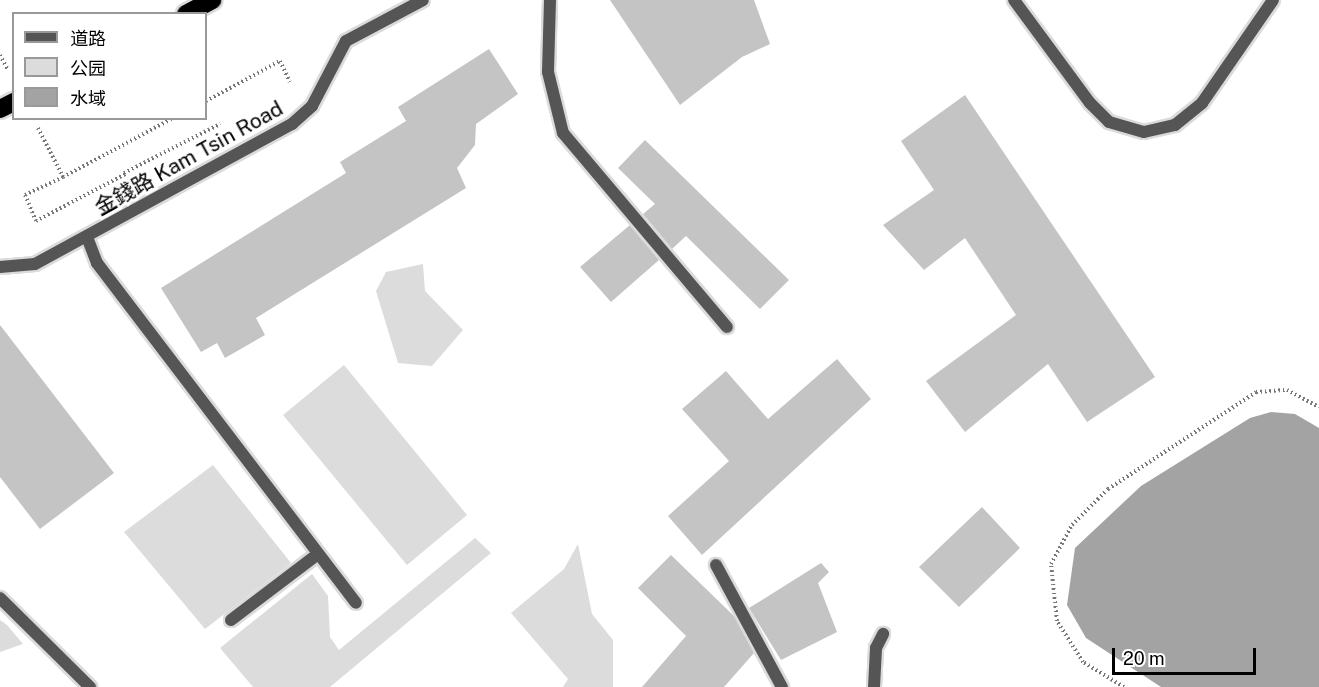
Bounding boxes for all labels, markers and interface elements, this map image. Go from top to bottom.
legend [12,12,207,120]
text: 道路 [70,28,106,49]
text: 公园 [70,58,106,79]
text: 水域 [70,88,106,109]
street label: 金錢路 Kam Tsin Road [91,96,287,220]
scale bar [1115,636,1259,674]
text: 20 m [1123,648,1165,669]

